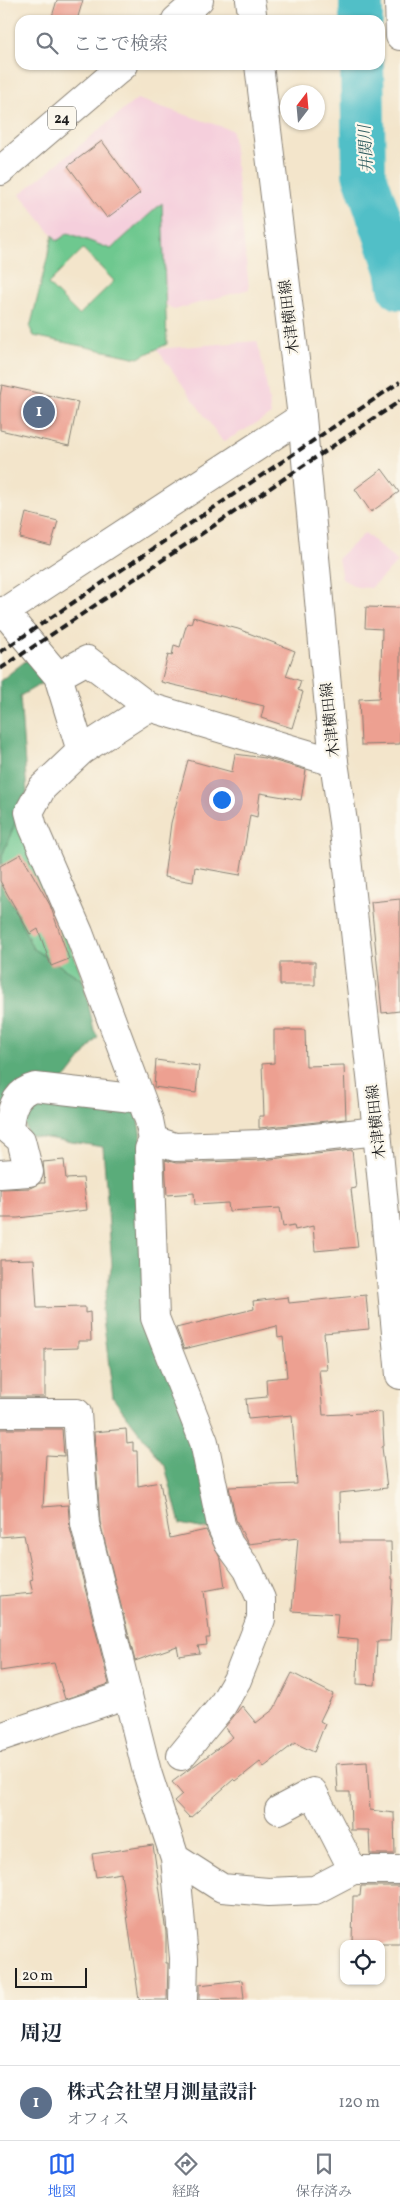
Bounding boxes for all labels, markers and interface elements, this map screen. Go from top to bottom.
search box [15,15,385,70]
icon: search [33,29,61,57]
text: ここで検索 [73,32,168,58]
north arrow [280,85,325,130]
road number: 24 [48,106,76,130]
water label: 井関川 [355,122,379,173]
street label: 木津横田線 [275,278,305,355]
pin: 1 [23,393,55,431]
street label: 木津横田線 [317,681,346,758]
your location [209,787,235,813]
street label: 木津横田線 [363,1083,392,1160]
map controls [340,1940,385,1985]
button: locate [340,1940,385,1985]
scale bar [15,1965,88,1988]
text: 20 m [22,1967,53,1986]
text: 周辺 [20,2020,62,2049]
text: 株式会社望月測量設計 [67,2080,257,2106]
text: 1 [33,2092,39,2114]
text: 120 m [338,2092,380,2114]
text: オフィス [67,2109,129,2131]
tab: 地図 [48,2150,76,2202]
tab: 経路 [172,2150,200,2202]
tab: 保存済み [296,2150,352,2202]

